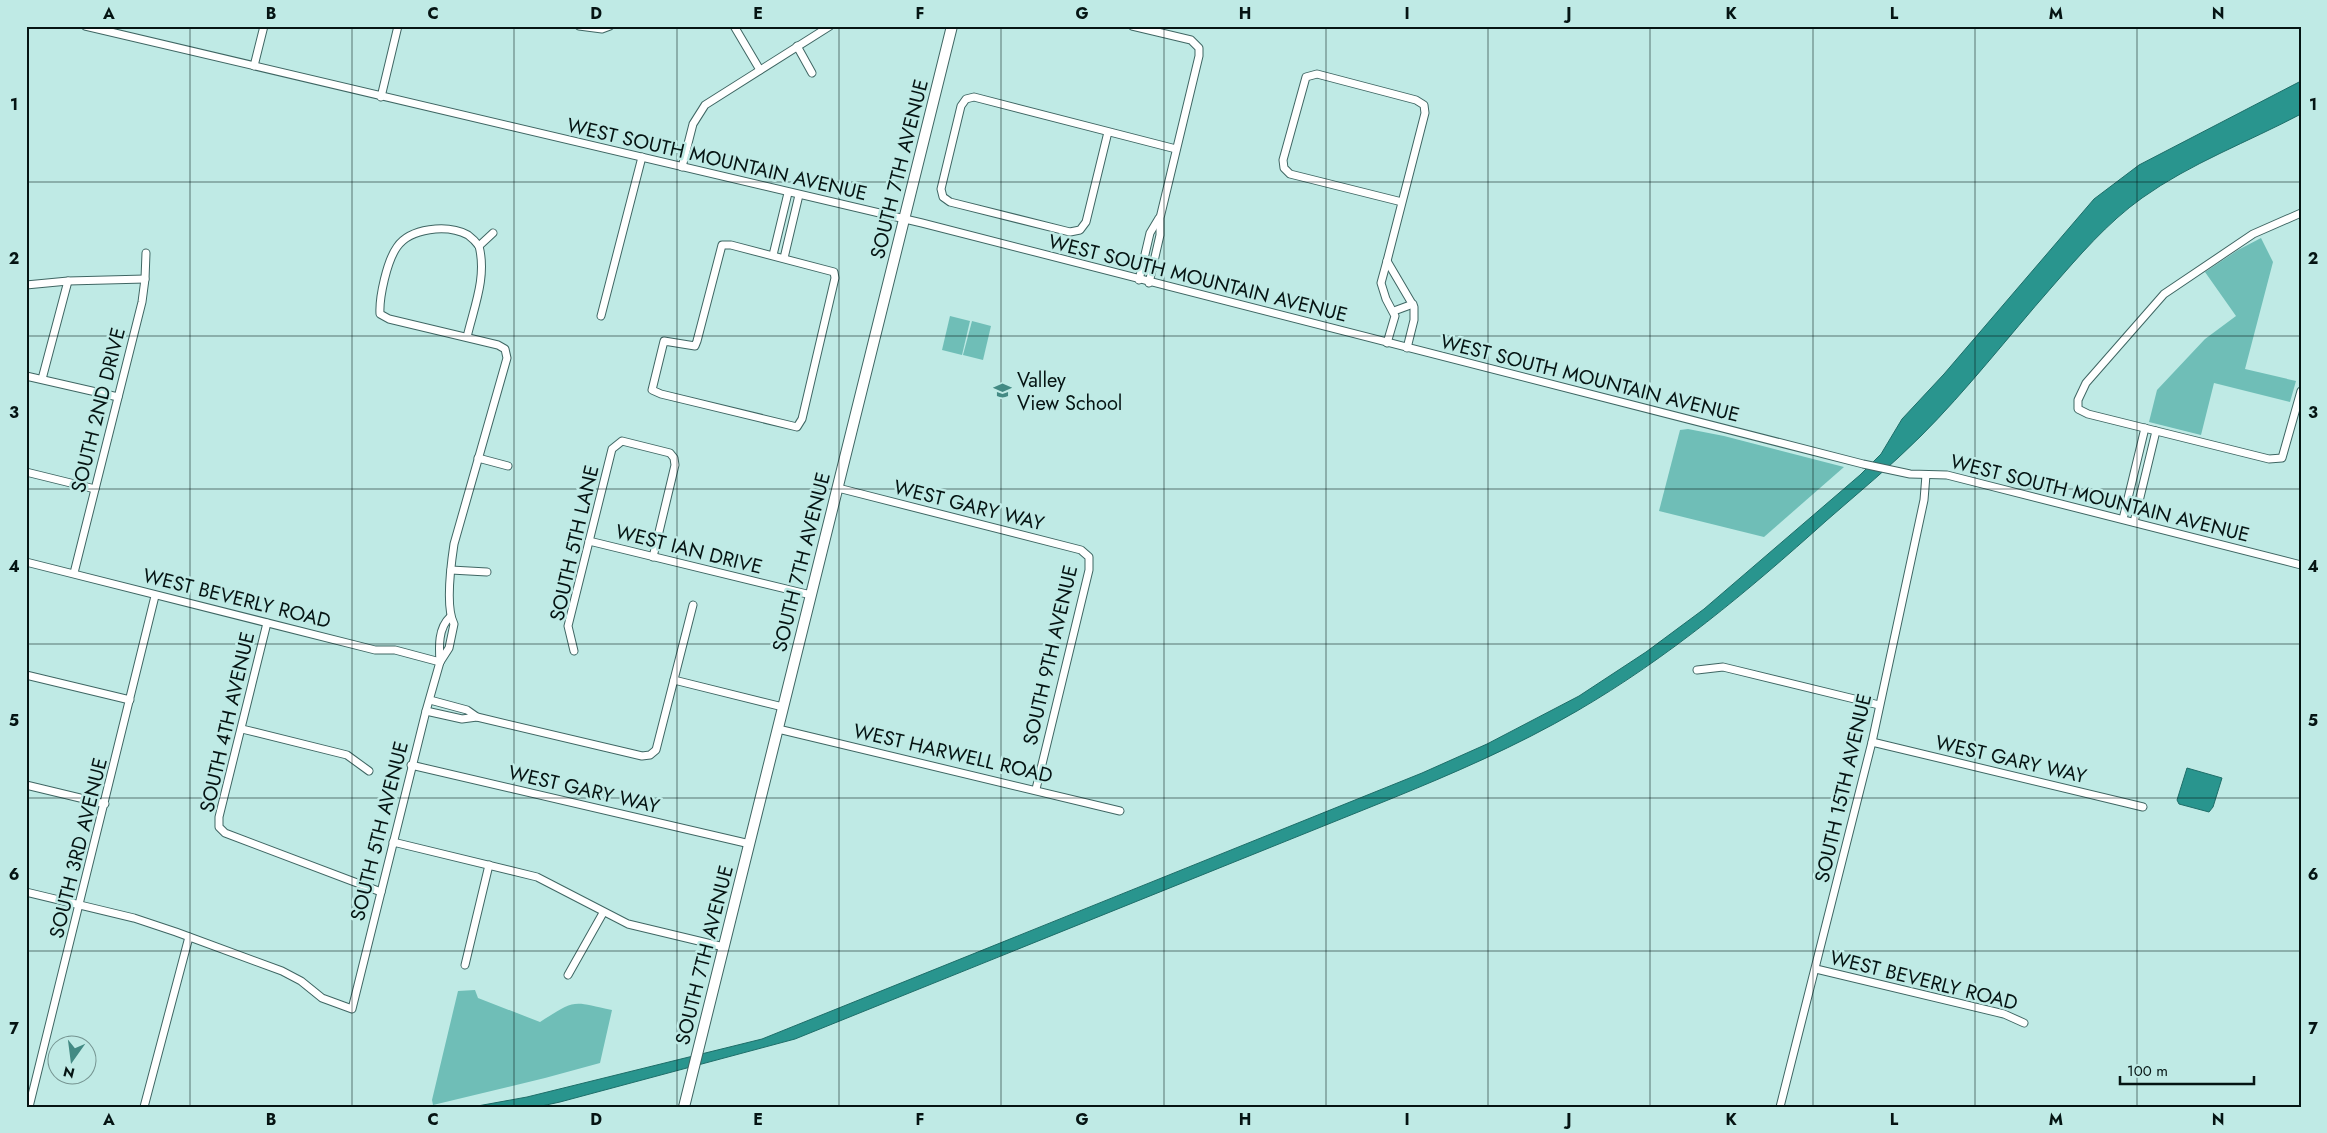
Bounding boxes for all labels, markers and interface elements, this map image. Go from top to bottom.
text: A [102,2,115,25]
text: B [266,2,276,25]
text: C [427,2,439,25]
text: D [590,2,602,25]
text: E [753,2,763,25]
text: F [916,2,924,25]
text: G [1075,2,1089,25]
text: H [1239,2,1251,25]
text: I [1404,2,1410,25]
text: J [1563,2,1572,25]
text: K [1725,2,1737,25]
text: L [1890,2,1899,25]
text: M [2049,2,2063,25]
text: N [2212,2,2224,25]
street label: SOUTH 7TH AVENUE [863,76,936,262]
text: 1 [10,93,18,116]
text: 1 [2309,93,2317,116]
street label: WEST SOUTH MOUNTAIN AVENUE [564,111,870,208]
street label: WEST SOUTH MOUNTAIN AVENUE [1045,227,1350,330]
text: 2 [9,247,19,270]
text: 2 [2308,247,2318,270]
street label: SOUTH 2ND DRIVE [64,324,133,496]
street label: WEST SOUTH MOUNTAIN AVENUE [1437,327,1742,430]
place label: Valley View School [1017,366,1122,418]
school or university icon: Valley View School [993,381,1013,401]
text: 3 [9,401,19,424]
text: 3 [2308,401,2318,424]
street label: WEST SOUTH MOUNTAIN AVENUE [1947,447,2252,550]
street label: SOUTH 5TH LANE [542,462,607,624]
street label: SOUTH 7TH AVENUE [765,469,838,655]
street label: WEST GARY WAY [890,473,1048,538]
street label: WEST IAN DRIVE [612,517,765,582]
text: 4 [8,555,20,578]
text: 4 [2307,555,2319,578]
street label: WEST BEVERLY ROAD [140,561,334,636]
street label: SOUTH 9TH AVENUE [1016,562,1085,748]
street label: SOUTH 4TH AVENUE [193,629,262,815]
street label: SOUTH 15TH AVENUE [1808,691,1879,885]
text: 5 [9,709,19,732]
text: 5 [2308,709,2318,732]
street label: WEST HARWELL ROAD [850,716,1055,791]
street label: WEST GARY WAY [1932,728,2090,791]
street label: SOUTH 5TH AVENUE [343,738,416,924]
street label: SOUTH 3RD AVENUE [42,755,115,941]
street label: WEST GARY WAY [505,758,663,821]
street label: SOUTH 7TH AVENUE [668,862,741,1048]
text: 6 [9,863,19,886]
text: 6 [2308,863,2318,886]
street label: WEST BEVERLY ROAD [1827,943,2021,1018]
text: 7 [9,1017,19,1040]
text: 7 [2308,1017,2318,1040]
north arrow [48,1036,98,1086]
scale bar [2120,1053,2253,1085]
text: 100 m [2127,1060,2168,1082]
text: N [61,1062,77,1084]
text: A [102,1108,115,1131]
text: B [266,1108,276,1131]
text: C [427,1108,439,1131]
text: D [590,1108,602,1131]
text: E [753,1108,763,1131]
text: F [916,1108,924,1131]
text: G [1075,1108,1089,1131]
text: H [1239,1108,1251,1131]
text: I [1404,1108,1410,1131]
text: J [1563,1108,1572,1131]
text: K [1725,1108,1737,1131]
text: L [1890,1108,1899,1131]
text: M [2049,1108,2063,1131]
text: N [2212,1108,2224,1131]

